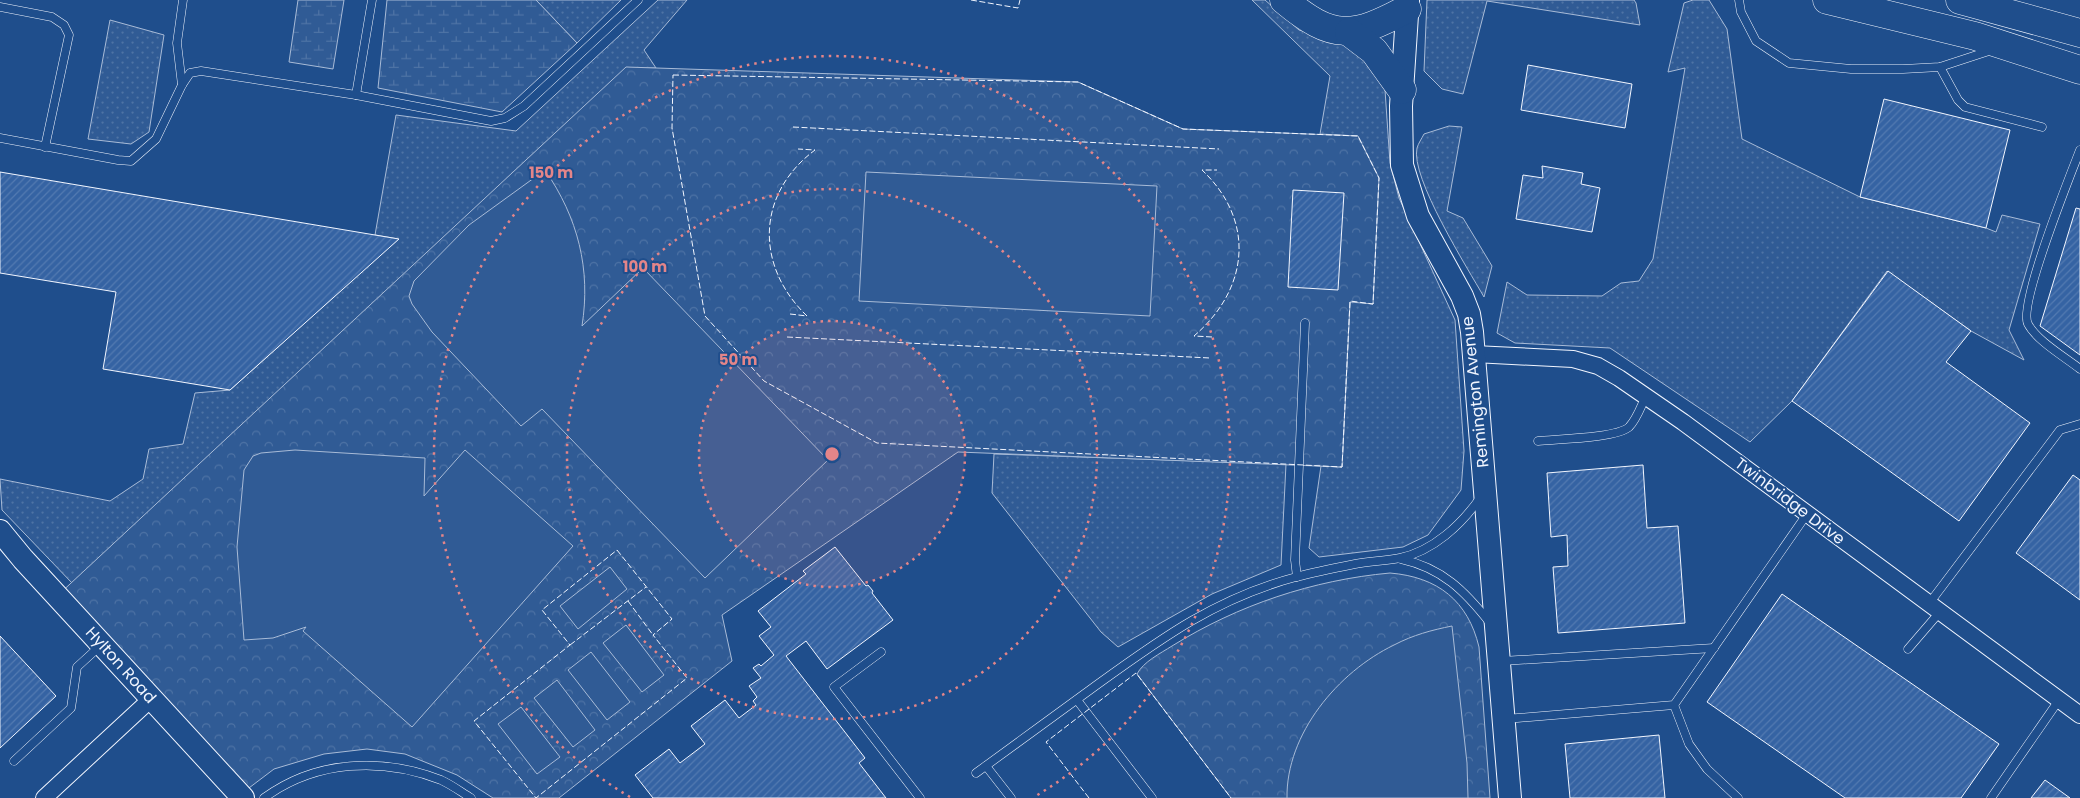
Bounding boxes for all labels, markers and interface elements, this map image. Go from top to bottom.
text: 150 m [529,162,573,183]
text: 100 m [623,256,667,277]
street label: Remington Avenue [1456,315,1494,469]
text: 50 m [719,349,757,370]
centre of rings [823,445,841,463]
street label: Twinbridge Drive [1730,452,1850,550]
street label: Hylton Road [80,622,162,708]

